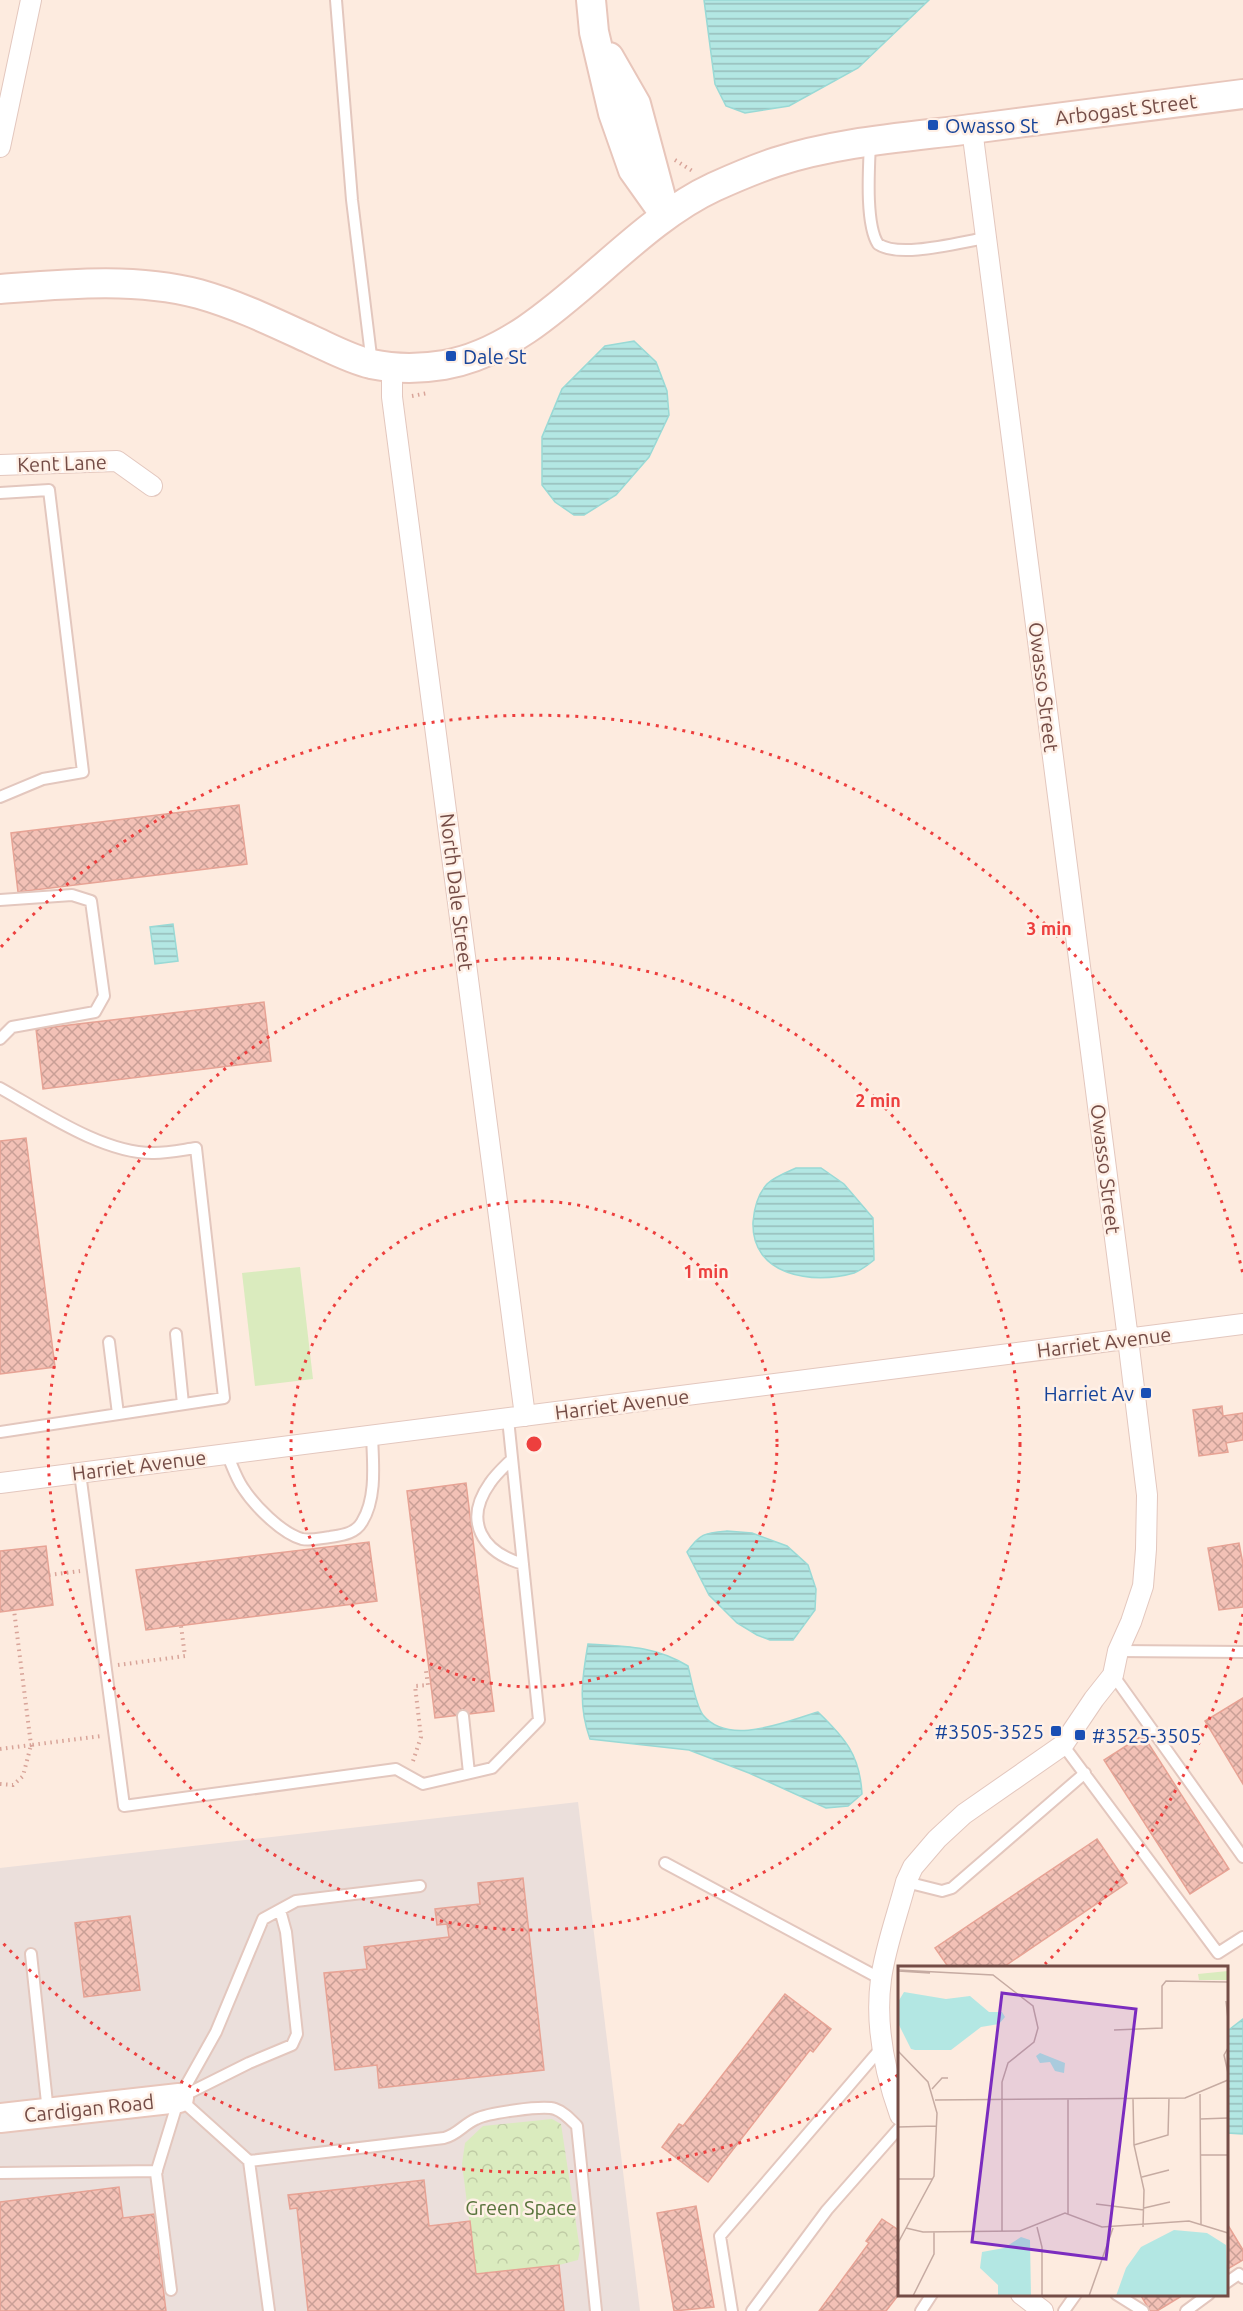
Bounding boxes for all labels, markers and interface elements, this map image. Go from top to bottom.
street label: Arbogast Street [1054,89,1198,129]
place label: Owasso St [945,114,1038,137]
marker: Owasso St [926,118,940,132]
place label: Dale St [463,345,527,368]
marker: Dale St [444,349,458,363]
street label: Kent Lane [17,450,107,476]
street label: Owasso Street [1025,621,1063,753]
street label: North Dale Street [436,812,478,972]
text: 3 min [1026,918,1072,938]
text: 2 min [855,1090,901,1110]
street label: Owasso Street [1087,1103,1125,1235]
text: 1 min [683,1261,729,1281]
street label: Harriet Avenue [1036,1322,1172,1362]
place label: Harriet Av [1044,1382,1134,1405]
street label: Harriet Avenue [554,1384,690,1424]
marker: Harriet Av [1139,1386,1153,1400]
centre of rings [524,1434,544,1454]
street label: Harriet Avenue [71,1445,207,1485]
place label: #3505-3525 [935,1720,1044,1743]
marker: #3505-3525 [1049,1724,1063,1738]
place label: #3525-3505 [1092,1724,1201,1747]
marker: #3525-3505 [1073,1728,1087,1742]
inset map [898,1966,1228,2296]
street label: Cardigan Road [23,2090,155,2126]
park label: Green Space [465,2196,577,2219]

